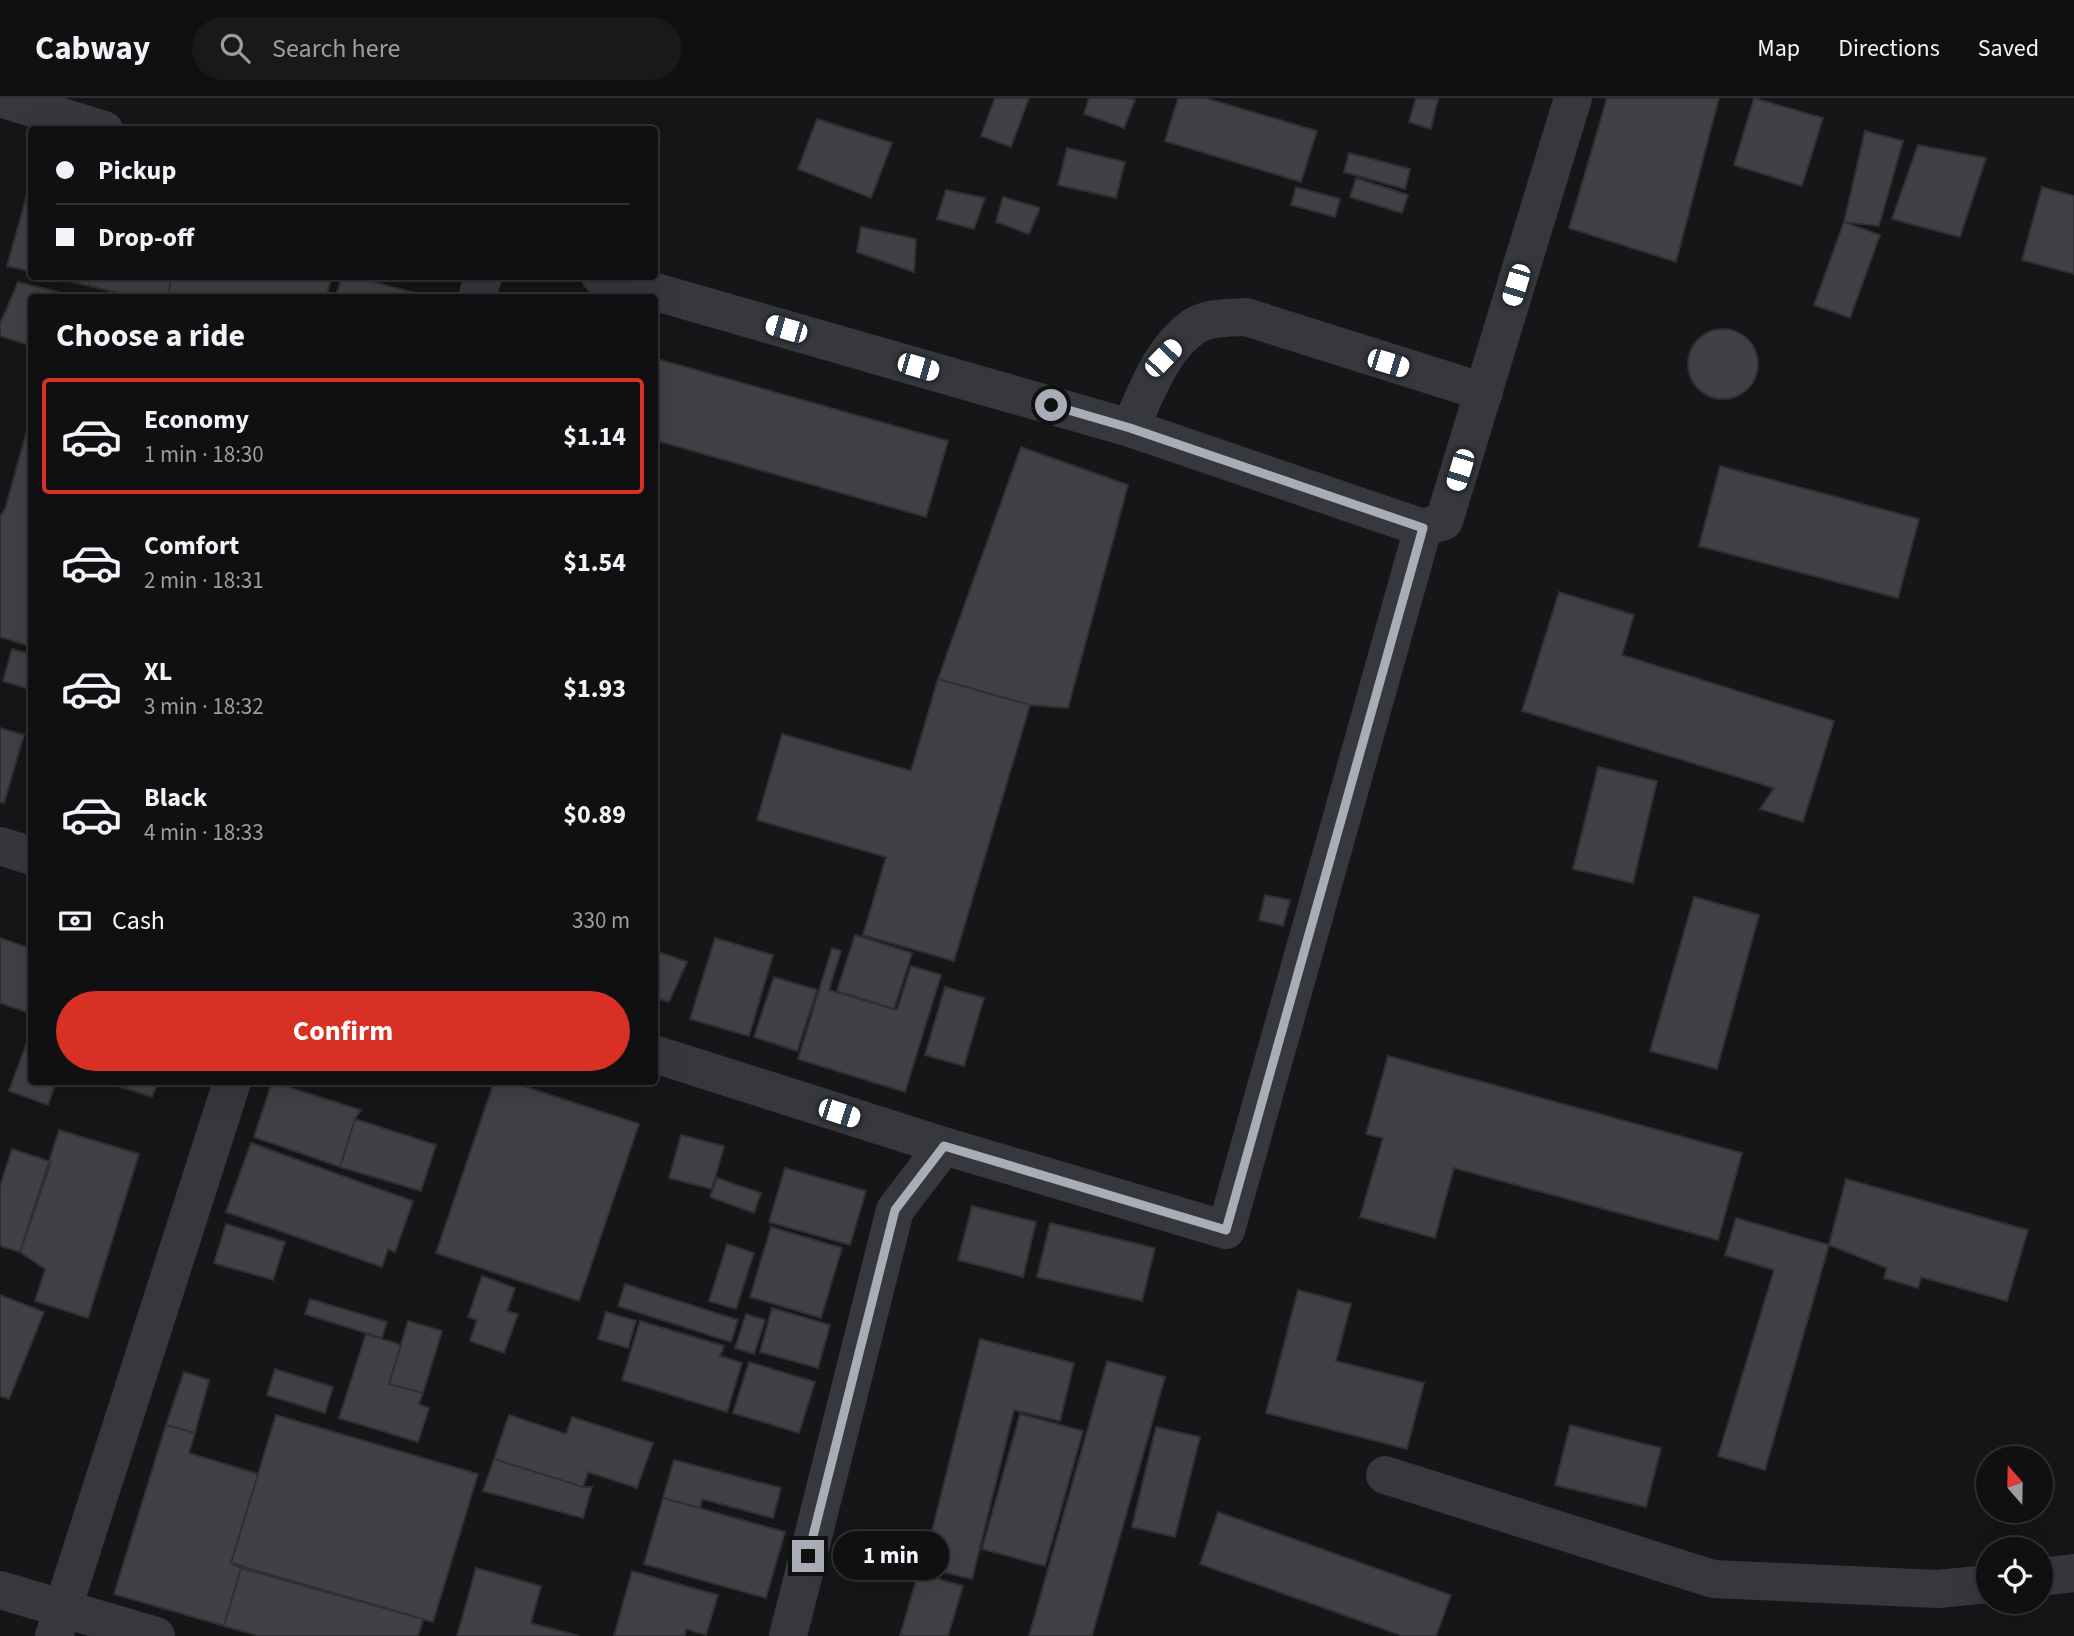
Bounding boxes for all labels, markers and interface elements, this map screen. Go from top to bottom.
search box [192,17,682,80]
text: Cabway [35,25,150,72]
icon: search [216,29,254,67]
text: Search here [272,30,400,67]
text: Map [1757,31,1800,66]
text: Directions [1838,31,1940,66]
text: Saved [1978,31,2039,66]
text: Pickup [98,152,176,189]
text: Drop-off [98,219,194,256]
car [1500,262,1533,308]
text: Choose a ride [56,313,245,359]
car [763,313,810,345]
car [1141,336,1186,380]
car [1365,347,1412,379]
car [895,351,942,383]
route start [1035,389,1067,421]
text: Economy [144,401,249,438]
icon: car [60,405,123,468]
text: $1.14 [563,418,626,455]
text: 1 min · 18:30 [144,438,264,471]
car [1444,447,1477,493]
text: Comfort [144,527,239,564]
icon: car [60,531,123,594]
text: $1.54 [563,544,626,581]
text: 2 min · 18:31 [144,564,264,597]
text: XL [144,653,172,690]
icon: car [60,657,123,720]
text: $1.93 [563,670,626,707]
text: 3 min · 18:32 [144,690,264,723]
text: Black [144,779,207,816]
icon: car [60,783,123,846]
text: $0.89 [563,796,626,833]
text: 4 min · 18:33 [144,816,264,849]
icon: cash [56,902,94,940]
text: Cash [112,902,165,939]
text: 330 m [572,904,630,937]
button: Confirm [56,991,630,1071]
car [816,1097,863,1129]
north arrow [1976,1446,2053,1522]
map controls [1976,1446,2053,1614]
callout: 1 min [832,1532,948,1580]
button: locate [1976,1537,2053,1614]
text: 1 min [863,1539,919,1572]
route end [792,1540,824,1572]

